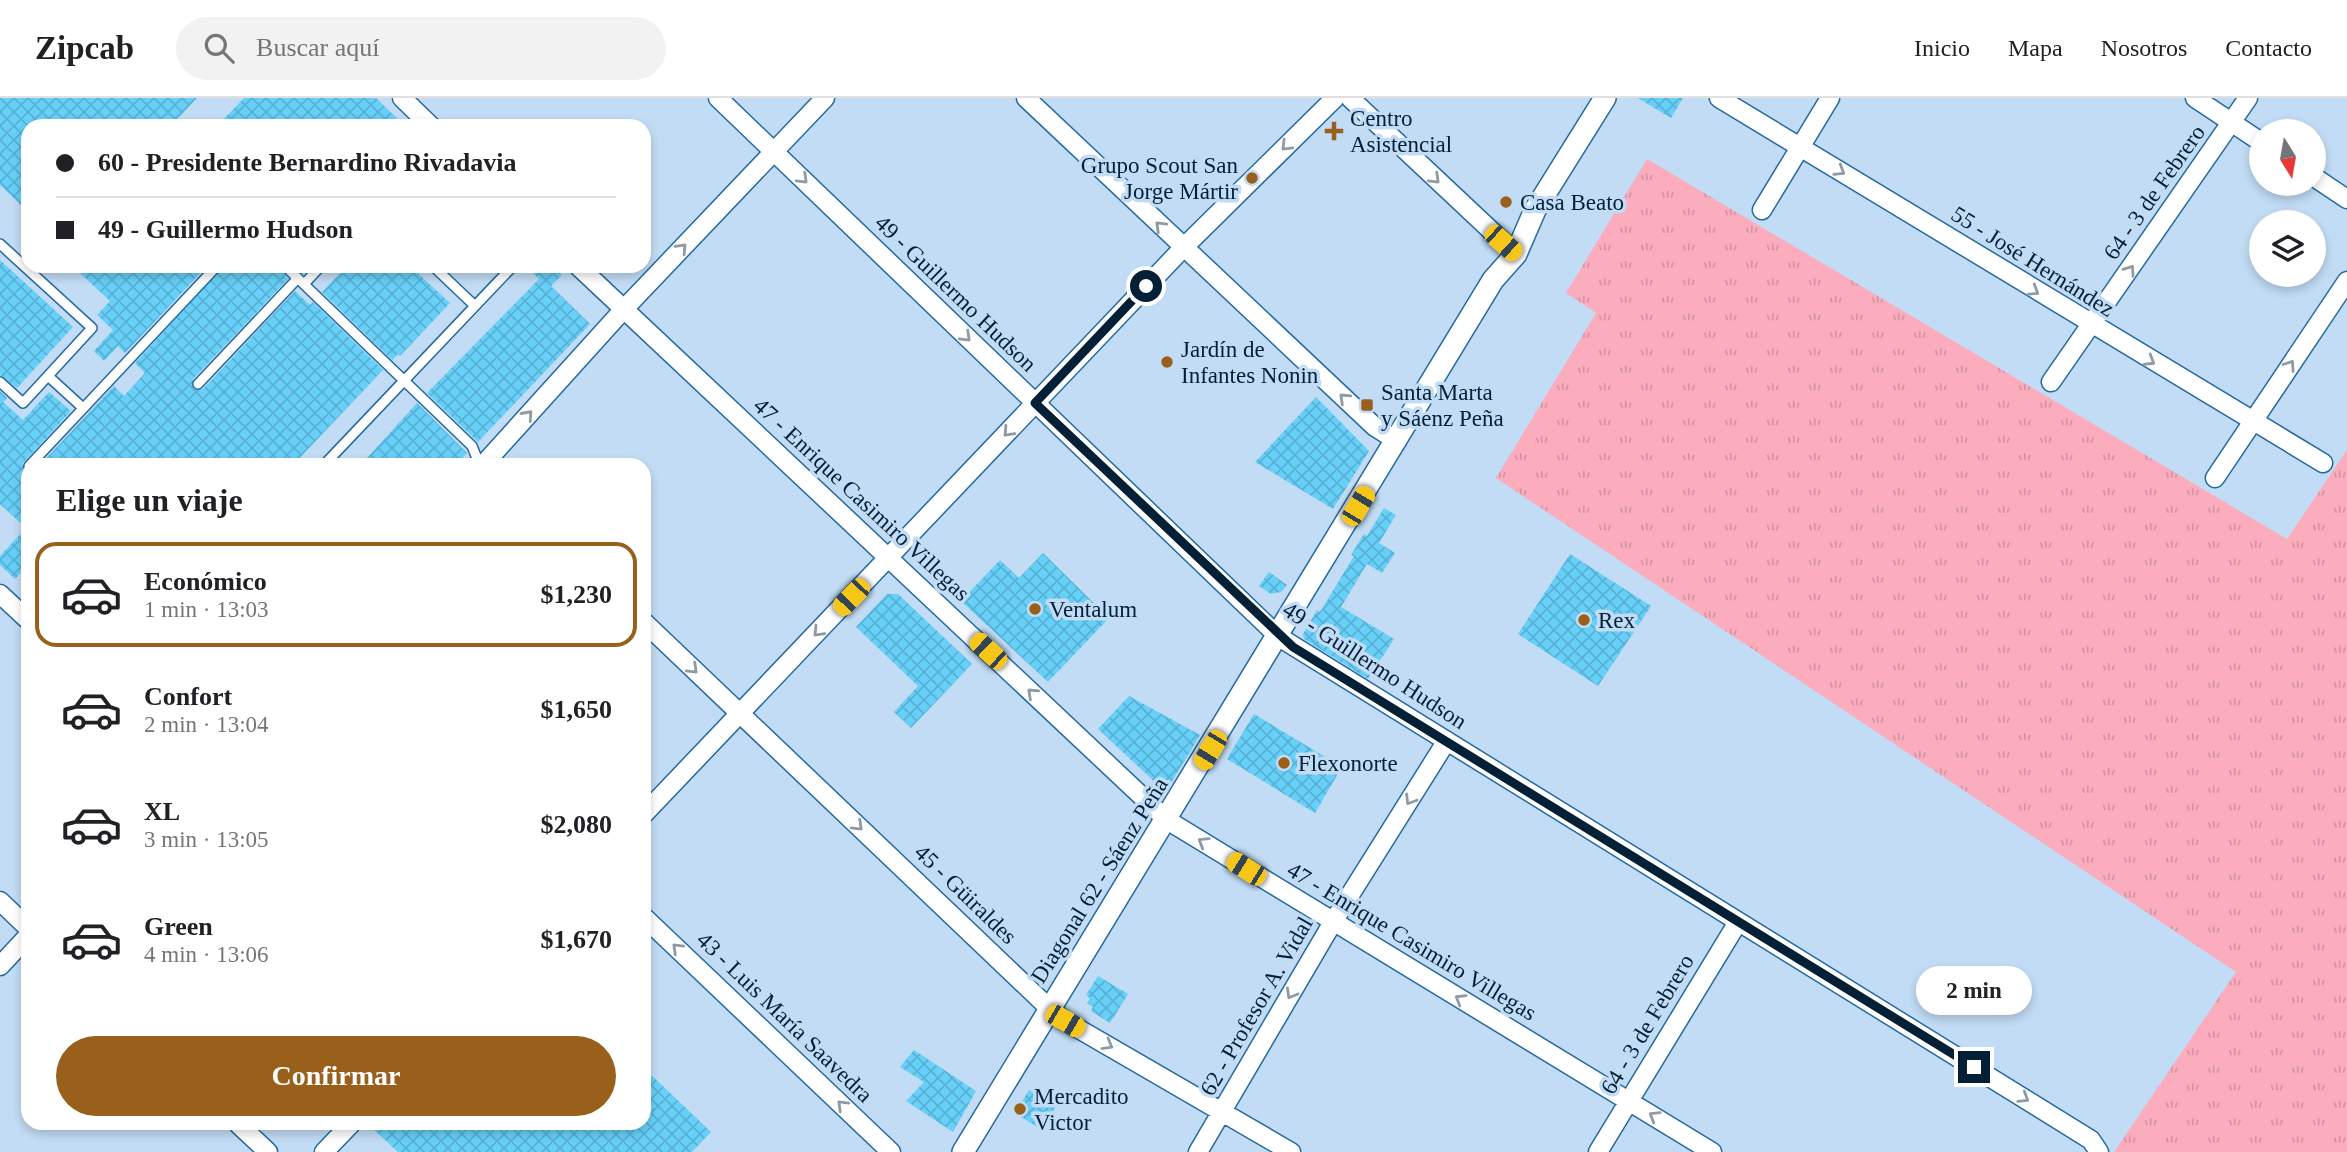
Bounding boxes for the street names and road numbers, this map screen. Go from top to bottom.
street label: 64 - 3 de Febrero [2099,120,2210,264]
street label: 55 - José Hernández [1947,201,2119,322]
street label: 49 - Guillermo Hudson [870,210,1042,377]
street label: 47 - Enrique Casimiro Villegas [749,393,975,606]
street label: 49 - Guillermo Hudson [1278,597,1472,734]
street label: Diagonal 62 - Sáenz Peña [1026,773,1173,988]
street label: 45 - Güiraldes [910,840,1022,949]
street label: 47 - Enrique Casimiro Villegas [1283,857,1541,1026]
street label: 62 - Profesor A. Vidal [1195,913,1318,1100]
street label: 43 - Luis María Saavedra [692,927,877,1108]
street label: 64 - 3 de Febrero [1596,950,1699,1099]

